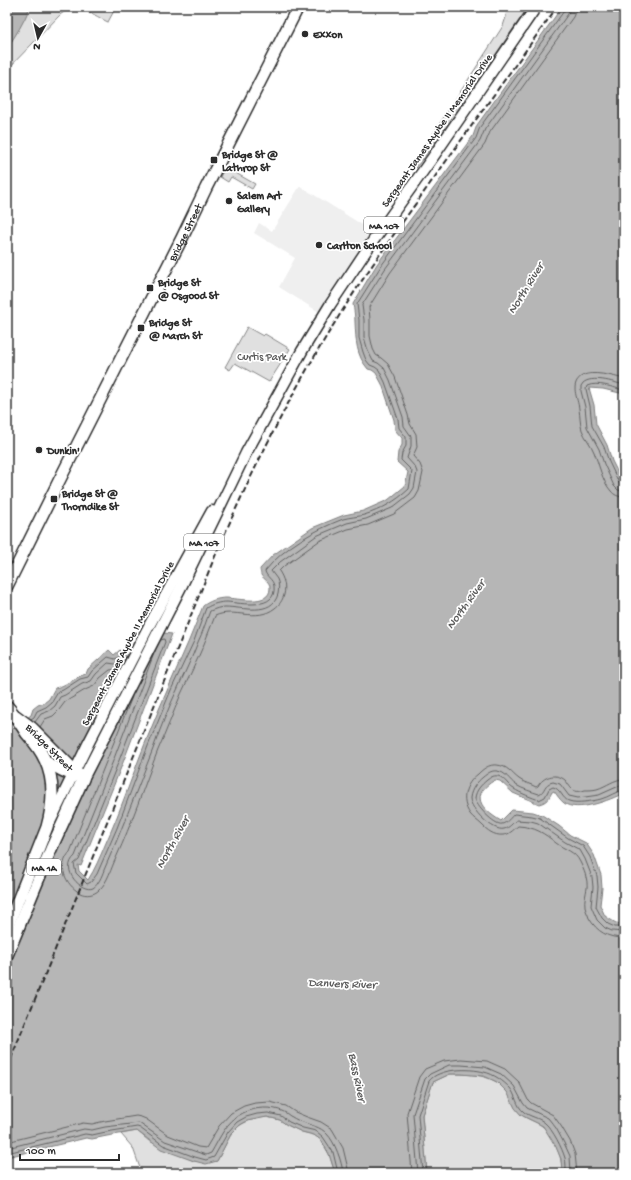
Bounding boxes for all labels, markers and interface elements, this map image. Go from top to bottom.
north arrow [18,18,58,58]
marker: Exxon [300,29,310,39]
place label: Exxon [312,30,343,42]
text: N [32,39,41,52]
street label: Sergeant James Ayube II Memorial Drive [380,52,496,210]
place label: Bridge St @ Lathrop St [221,149,278,175]
marker: Bridge St @ Lathrop St [209,155,219,165]
place label: Salem Art Gallery [237,190,283,216]
marker: Salem Art Gallery [224,196,234,206]
street label: Bridge Street [167,201,206,265]
road number: MA 107 [364,217,404,233]
marker: Carlton School [314,240,324,250]
place label: Carlton School [326,240,393,253]
water label: North River [506,259,549,317]
place label: Bridge St @ Osgood St [157,277,220,304]
marker: Bridge St @ Osgood St [145,283,155,293]
place label: Bridge St @ March St [148,317,203,343]
marker: Bridge St @ March St [136,323,146,333]
park label: Curtis Park [237,352,288,364]
marker: Dunkin' [34,445,44,455]
place label: Dunkin' [46,446,80,458]
place label: Bridge St @ Thorndike St [61,488,120,514]
marker: Bridge St @ Thorndike St [49,494,59,504]
road number: MA 107 [184,534,224,550]
street label: Sergeant James Ayube II Memorial Drive [80,559,177,728]
water label: North River [444,576,491,632]
street label: Bridge Street [22,721,76,776]
water label: North River [154,812,195,871]
road number: MA 1A [27,859,61,875]
water label: Danvers River [308,977,379,993]
water label: Bass River [344,1052,369,1106]
scale bar [20,1136,119,1162]
text: 100 m [25,1145,56,1159]

